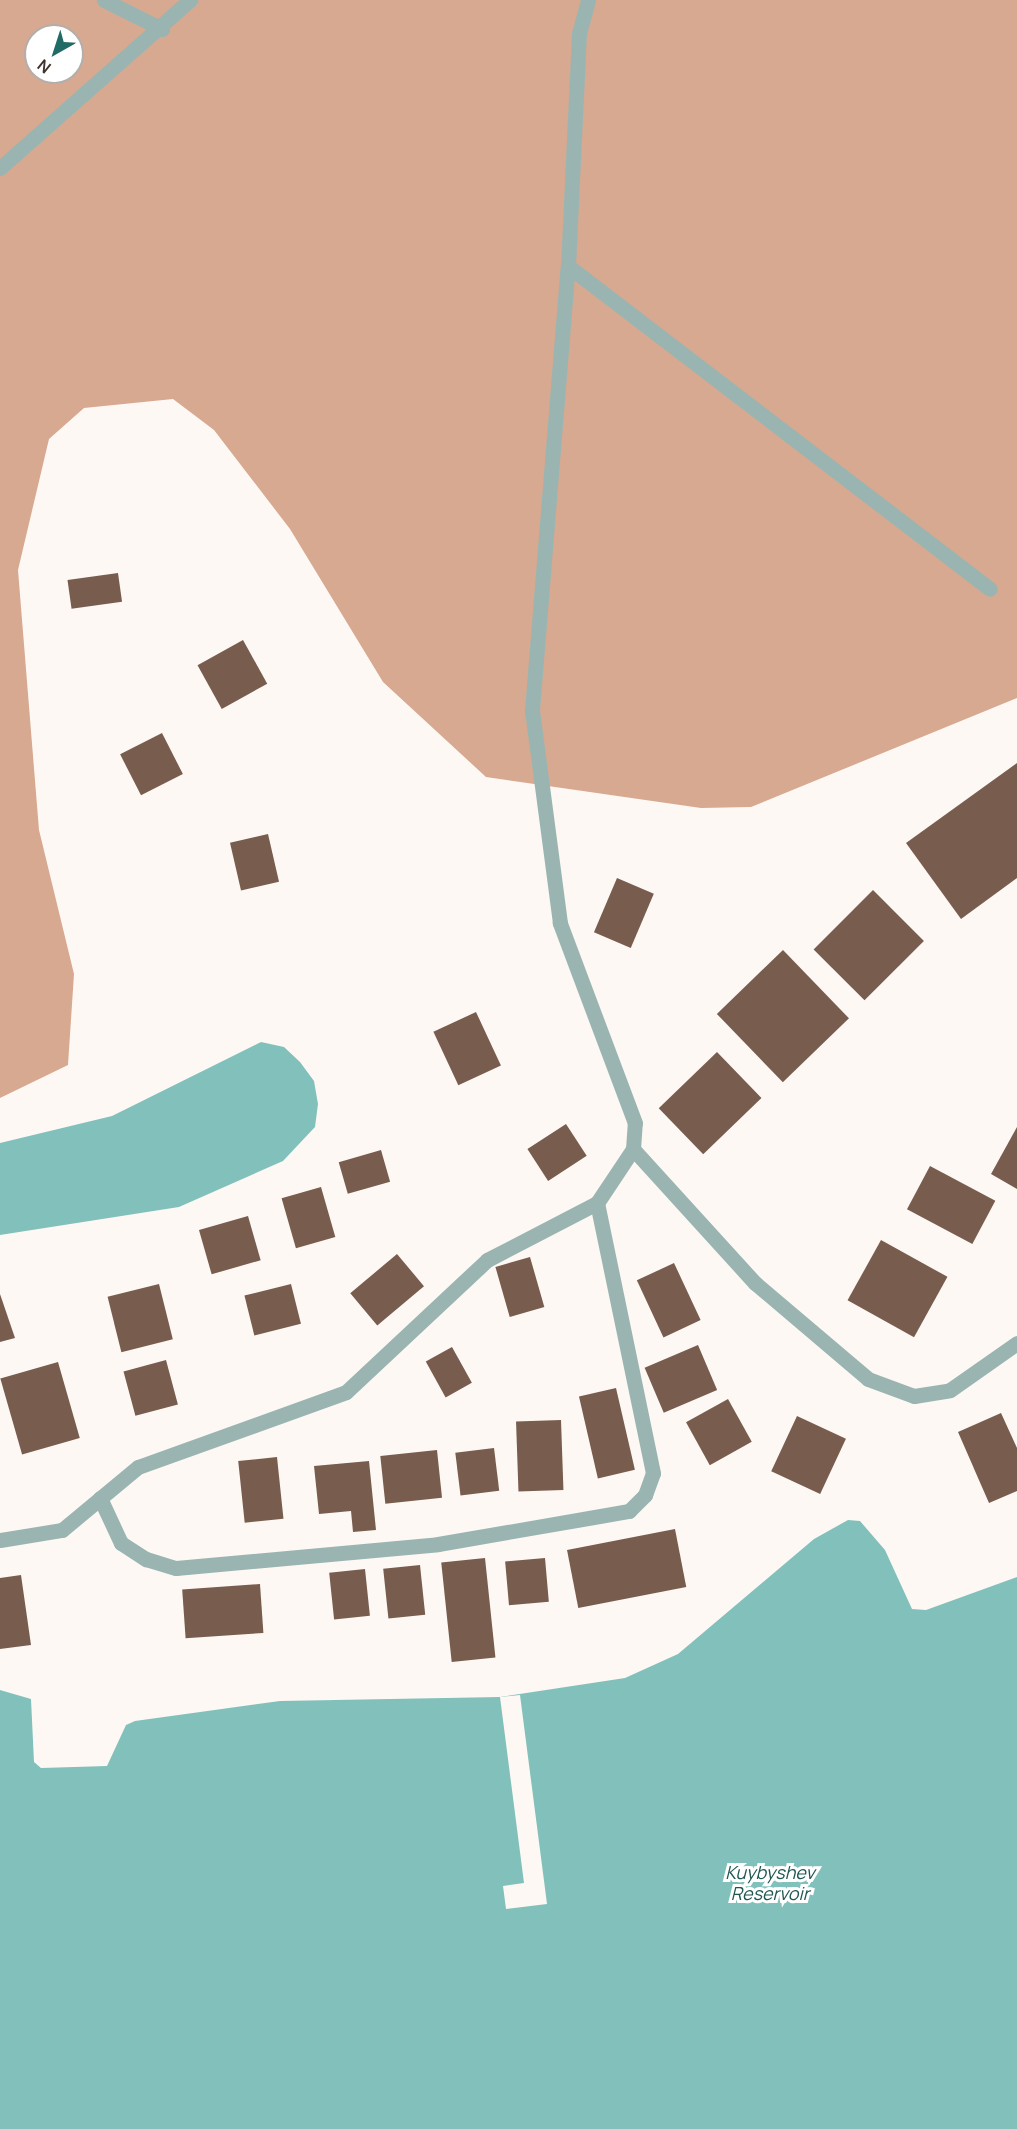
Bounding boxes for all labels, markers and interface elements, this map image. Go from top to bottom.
north arrow [24,24,84,84]
text: N [33,54,55,79]
water label: Kuybyshev Reservoir [725,1862,815,1904]

